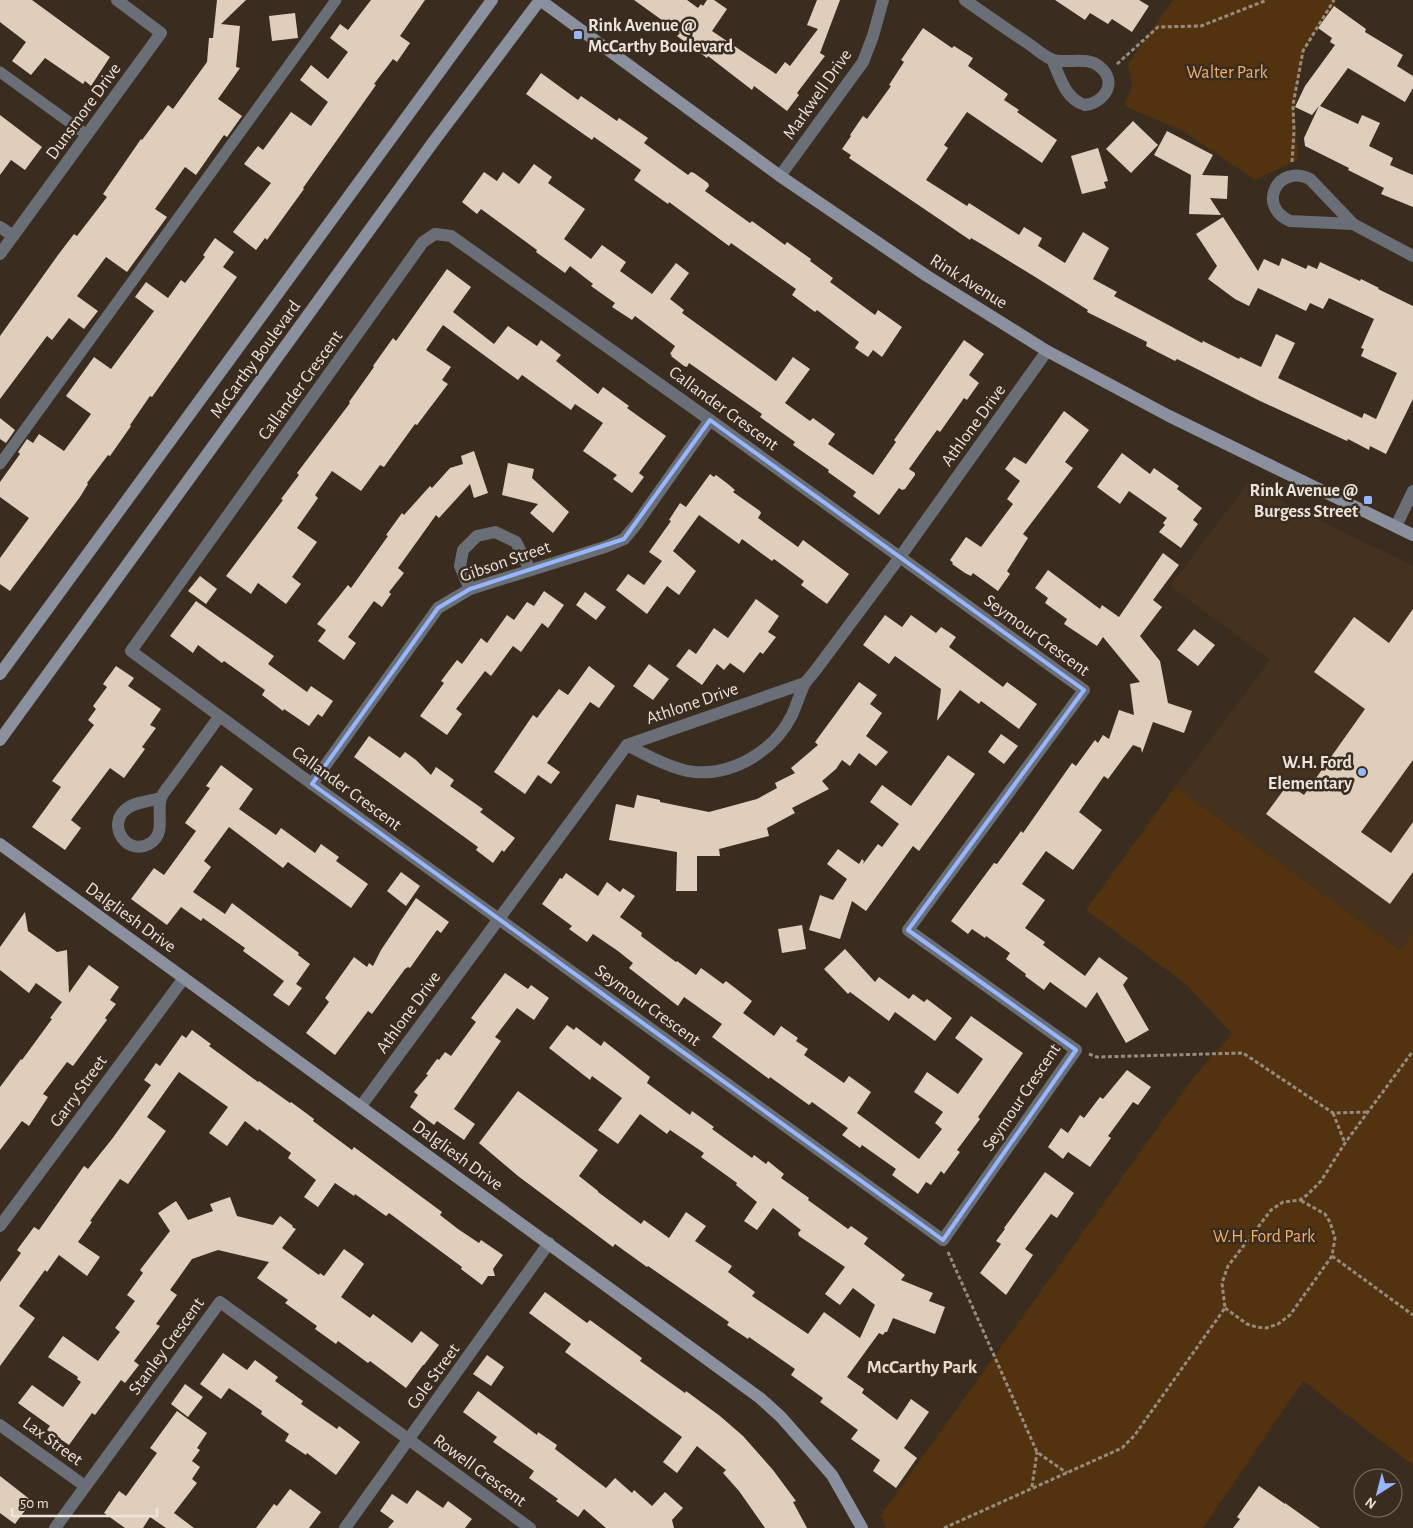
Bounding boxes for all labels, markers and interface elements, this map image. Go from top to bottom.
place label: Rink Avenue @ McCarthy Boulevard [588,17,734,56]
marker: Rink Avenue @ McCarthy Boulevard [572,29,584,41]
street label: Markwell Drive [780,46,856,143]
street label: Dunsmore Drive [43,60,125,163]
park label: Walter Park [1186,64,1269,82]
street label: Rink Avenue [927,251,1010,313]
street label: McCarthy Boulevard [207,298,304,422]
street label: Callander Crescent [255,327,347,444]
street label: Callander Crescent [665,363,782,455]
street label: Athlone Drive [938,381,1009,470]
place label: Rink Avenue @ Burgess Street [1250,482,1358,521]
marker: Rink Avenue @ Burgess Street [1362,494,1374,506]
street label: Gibson Street [458,538,553,586]
street label: Seymour Crescent [980,592,1093,680]
street label: Athlone Drive [644,680,741,728]
street label: Callander Crescent [288,743,405,835]
place label: W.H. Ford Elementary [1268,754,1353,793]
marker: W.H. Ford Elementary [1356,766,1368,778]
street label: Dalgliesh Drive [82,879,179,956]
street label: Seymour Crescent [591,962,704,1050]
street label: Athlone Drive [373,968,444,1057]
street label: Seymour Crescent [979,1040,1064,1154]
street label: Garry Street [47,1052,111,1131]
street label: Dalgliesh Drive [409,1117,506,1194]
park label: W.H. Ford Park [1213,1228,1316,1246]
street label: Stanley Crescent [126,1295,208,1398]
street label: Cole Street [404,1340,464,1413]
district label: McCarthy Park [867,1358,978,1377]
street label: Lax Street [19,1414,86,1470]
street label: Rowell Crescent [430,1431,529,1511]
north arrow [1353,1468,1403,1518]
scale bar [12,1486,158,1518]
text: N [1363,1494,1379,1511]
text: 50 m [20,1496,49,1511]

